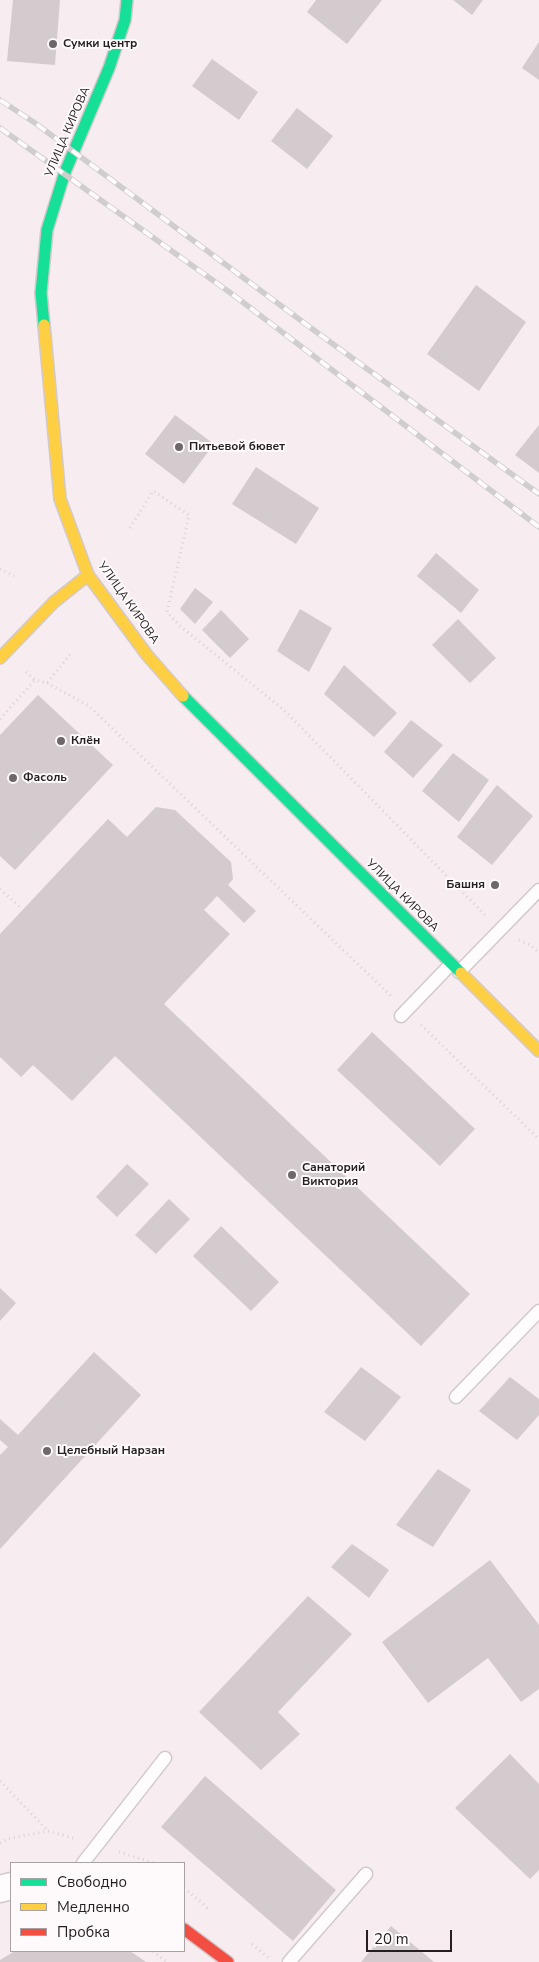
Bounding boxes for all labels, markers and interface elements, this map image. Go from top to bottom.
place label: Сумки центр [63,37,137,51]
marker: Сумки центр [47,38,59,50]
street label: УЛИЦА КИРОВА [42,85,94,179]
place label: Питьевой бювет [189,440,285,454]
marker: Питьевой бювет [173,441,185,453]
street label: УЛИЦА КИРОВА [94,559,162,647]
place label: Клён [71,734,100,748]
marker: Клён [55,735,67,747]
place label: Фасоль [23,771,67,785]
marker: Фасоль [7,772,19,784]
street label: УЛИЦА КИРОВА [363,857,441,935]
place label: Башня [446,878,485,892]
marker: Башня [489,879,501,891]
place label: Санаторий Виктория [302,1161,365,1189]
marker: Санаторий Виктория [286,1169,298,1181]
place label: Целебный Нарзан [57,1444,165,1458]
marker: Целебный Нарзан [41,1445,53,1457]
legend [10,1862,185,1952]
text: Свободно [57,1872,127,1892]
text: Медленно [57,1897,130,1917]
scale bar [369,1920,455,1952]
text: Пробка [57,1922,110,1942]
text: 20 m [374,1929,409,1949]

